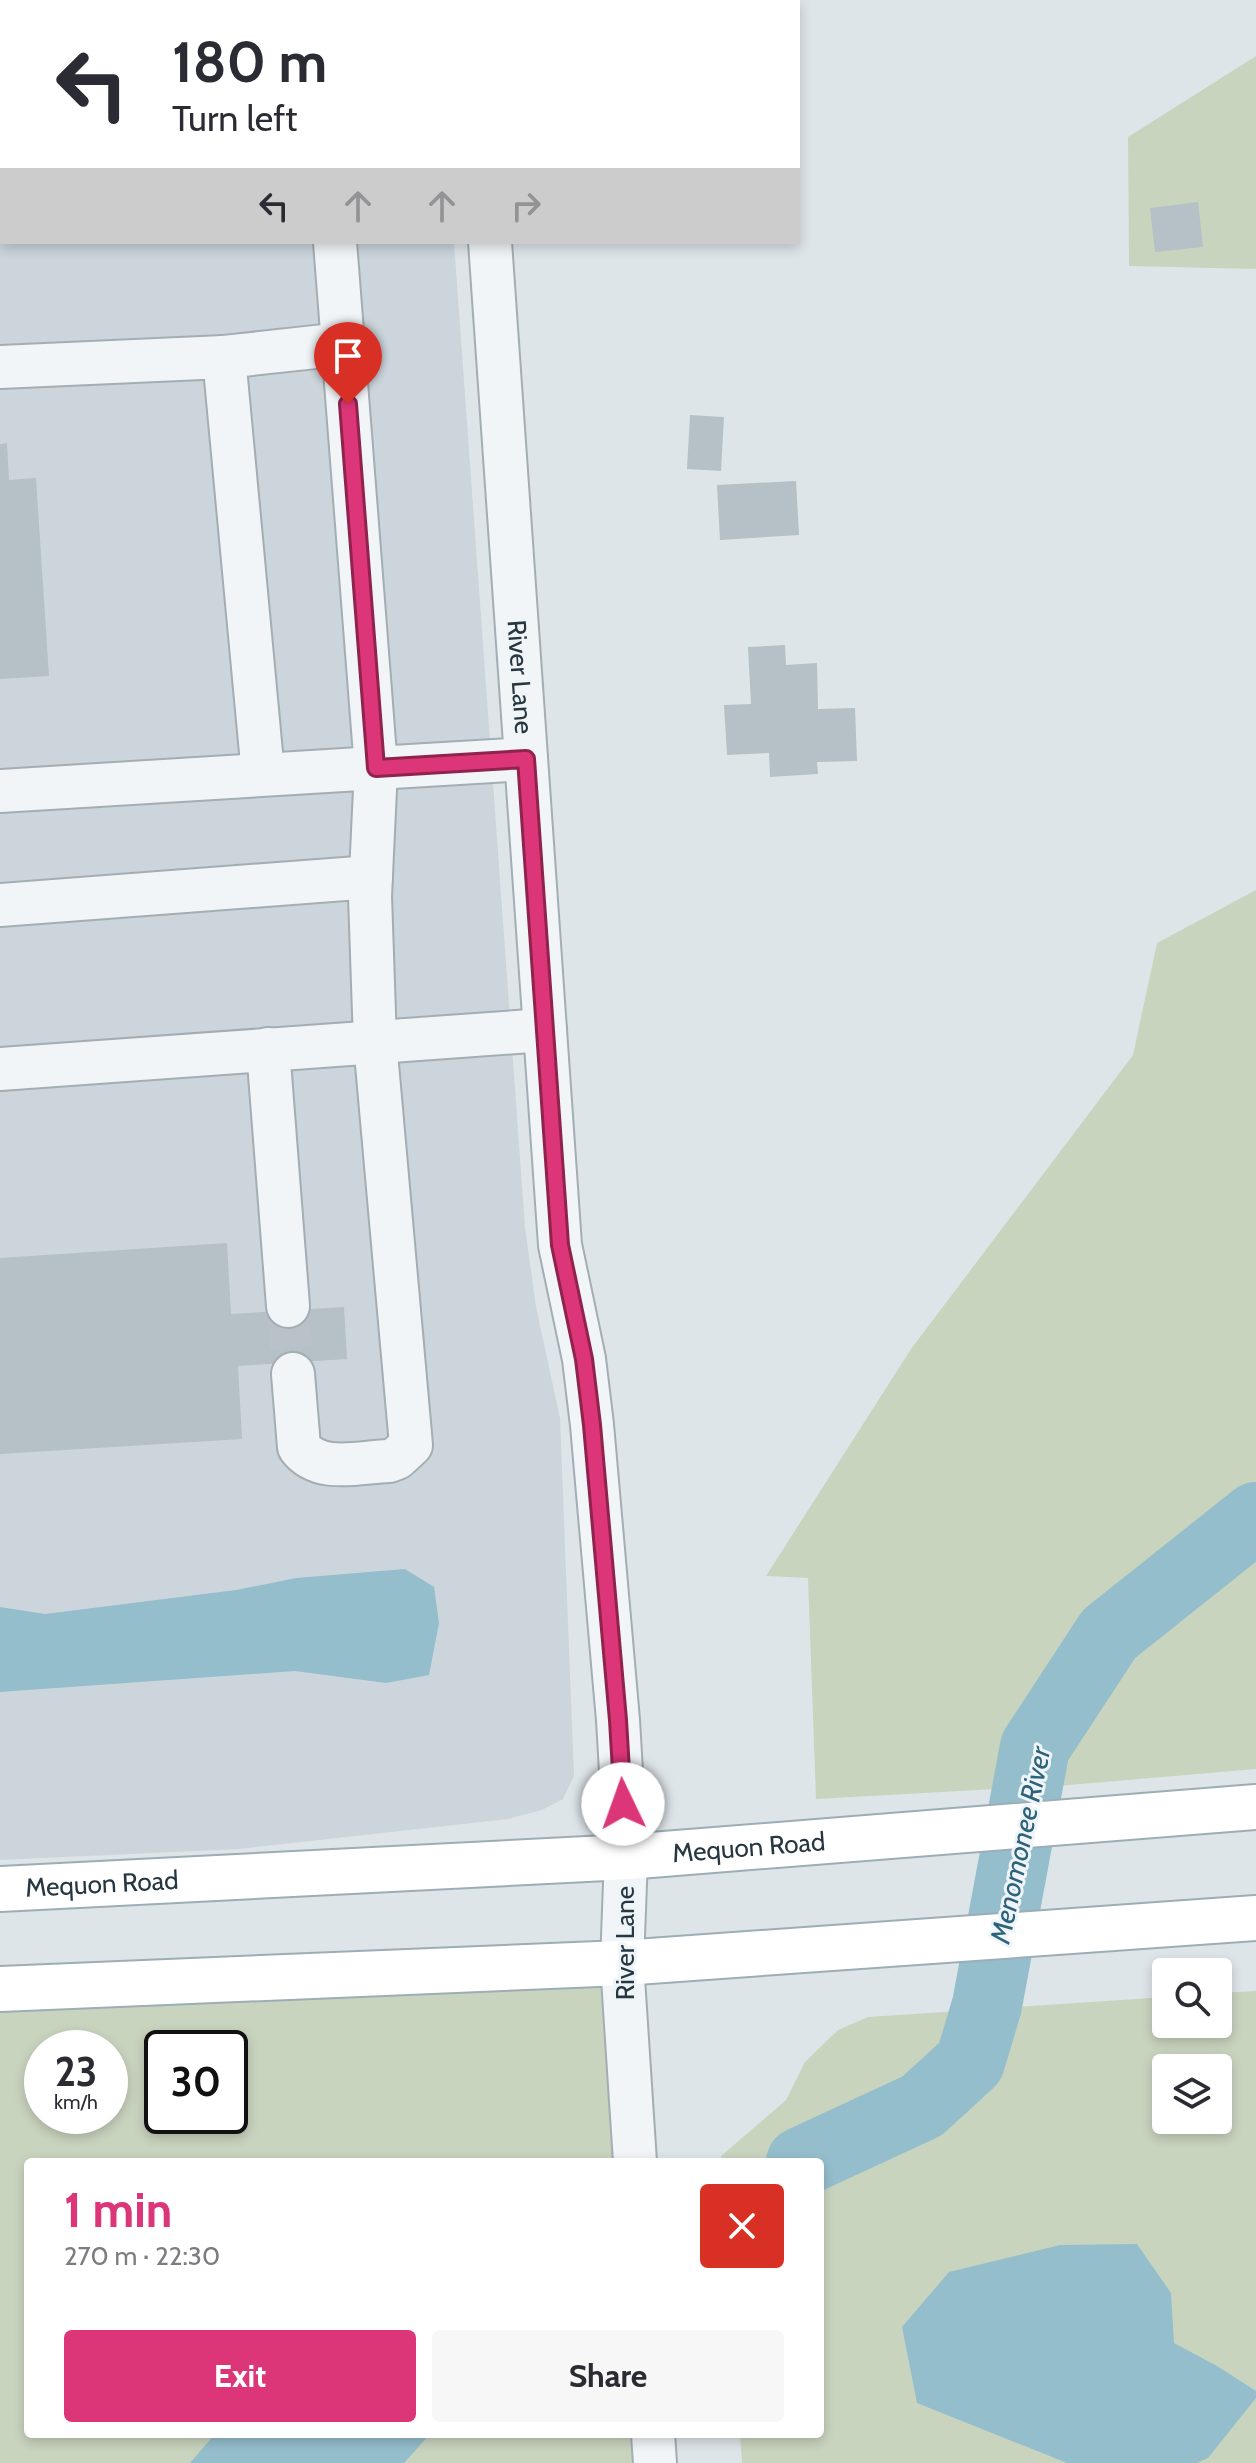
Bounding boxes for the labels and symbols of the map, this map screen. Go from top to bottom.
pin [314,322,382,404]
street label: River Lane [500,619,540,735]
water label: Menomonee River [982,1742,1058,1947]
position arrow [581,1762,665,1846]
street label: Mequon Road [671,1825,827,1869]
street label: Mequon Road [24,1864,179,1904]
street label: River Lane [609,1886,641,2000]
speed limit sign: 30 [144,2030,248,2134]

